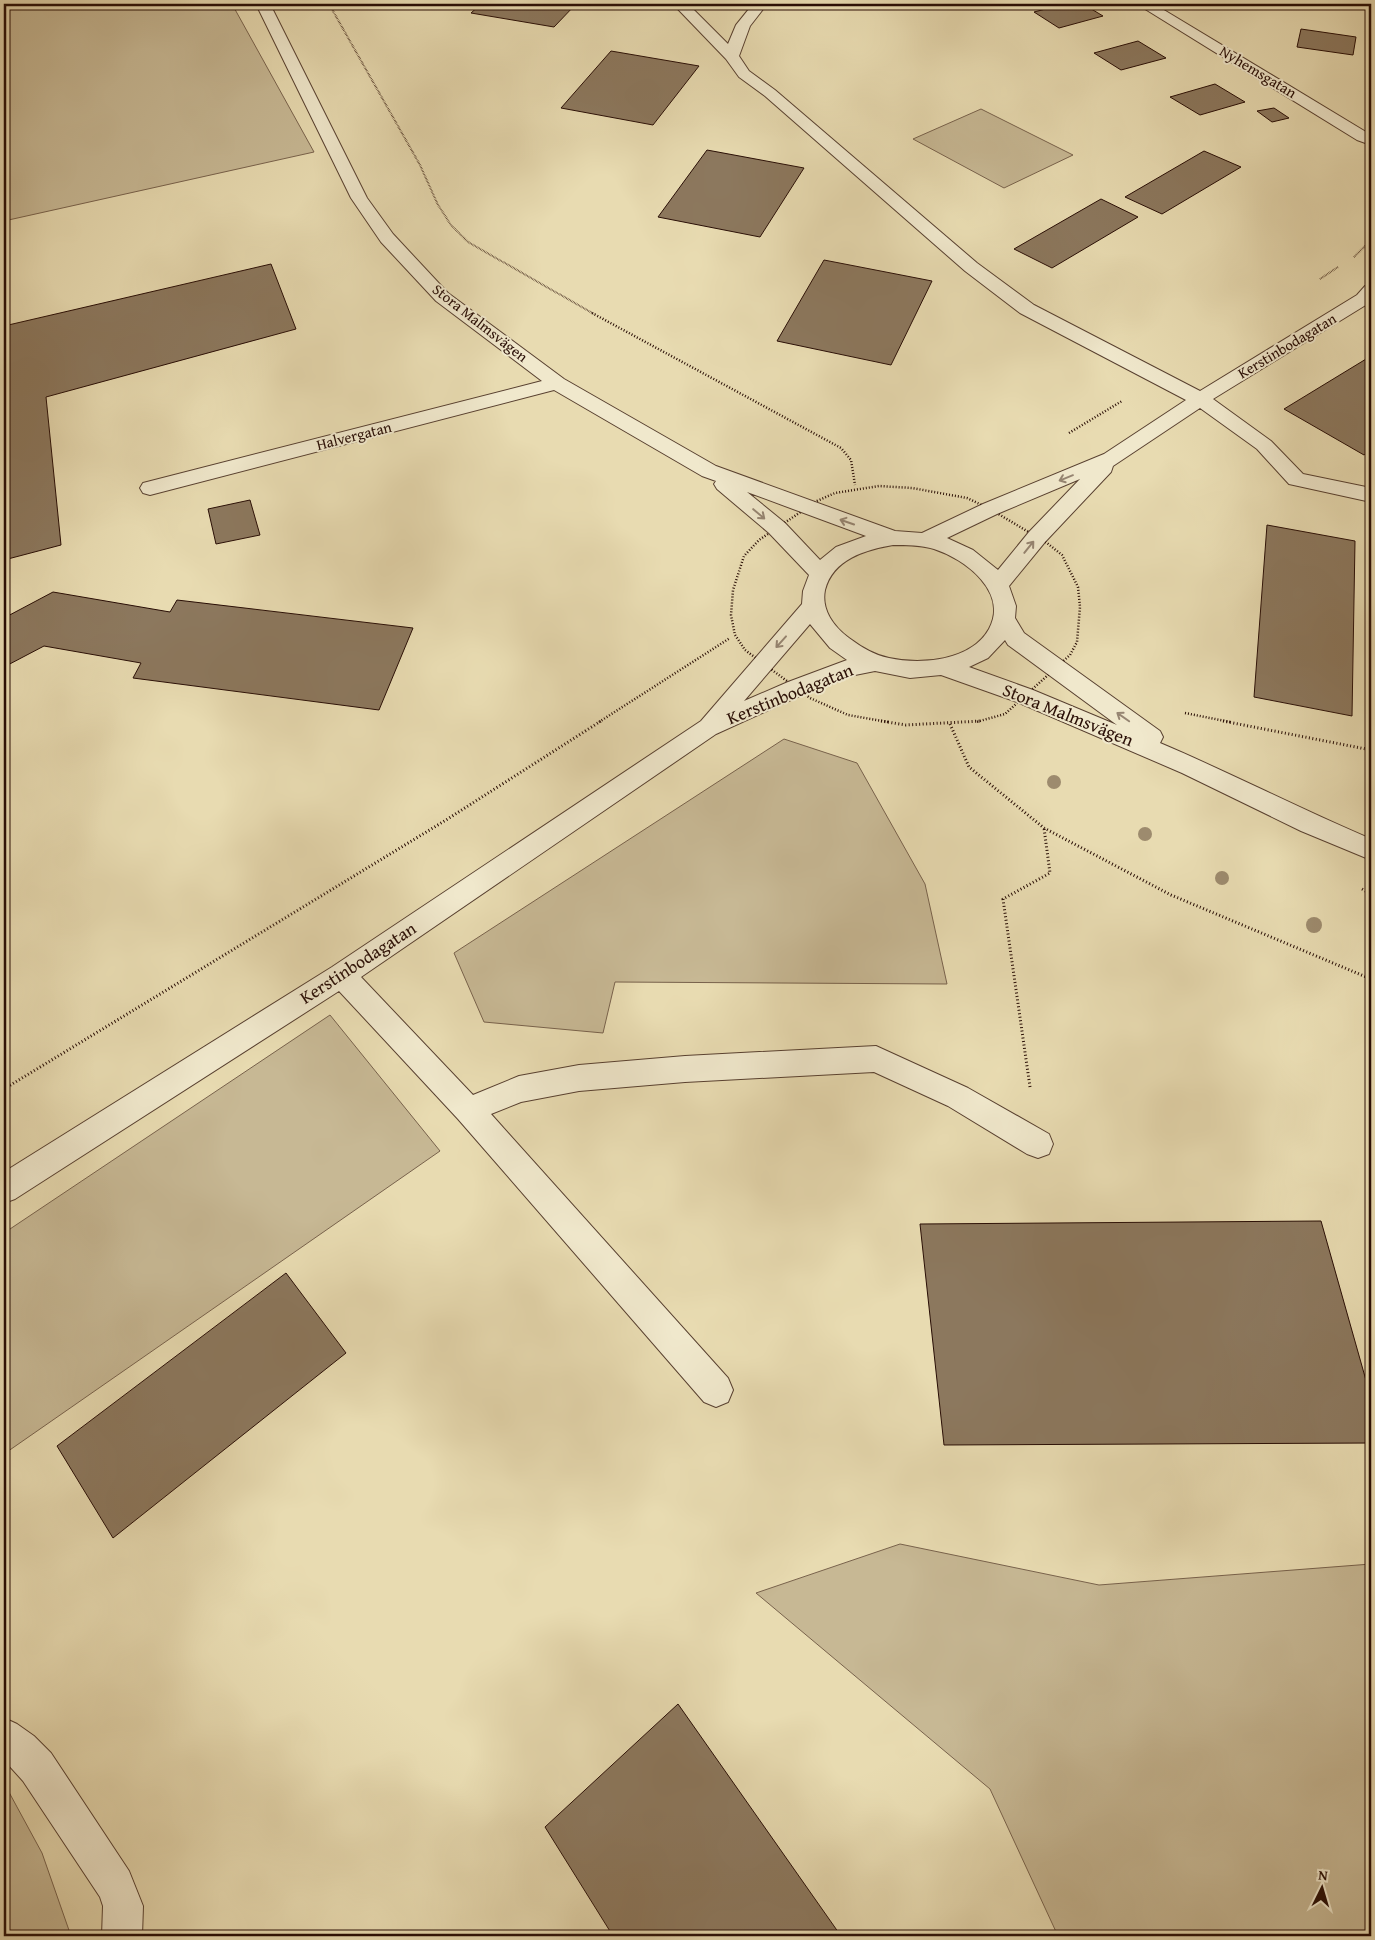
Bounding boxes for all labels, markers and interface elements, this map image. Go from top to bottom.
street label: Nyhemsgatan [1216,40,1301,103]
street label: Stora Malmsvägen [428,279,533,367]
street label: Kerstinbodagatan [1233,307,1341,383]
street label: Halvergatan [314,416,394,455]
one-way arrow [1059,473,1074,483]
one-way arrow [753,508,766,519]
one-way arrow [840,517,855,526]
one-way arrow [1023,541,1034,554]
one-way arrow [775,636,787,649]
street label: Kerstinbodagatan [723,656,857,731]
street label: Stora Malmsvägen [999,676,1138,753]
one-way arrow [1116,712,1130,722]
street label: Kerstinbodagatan [294,915,421,1010]
north arrow [1298,1862,1348,1912]
text: N [1318,1865,1329,1885]

